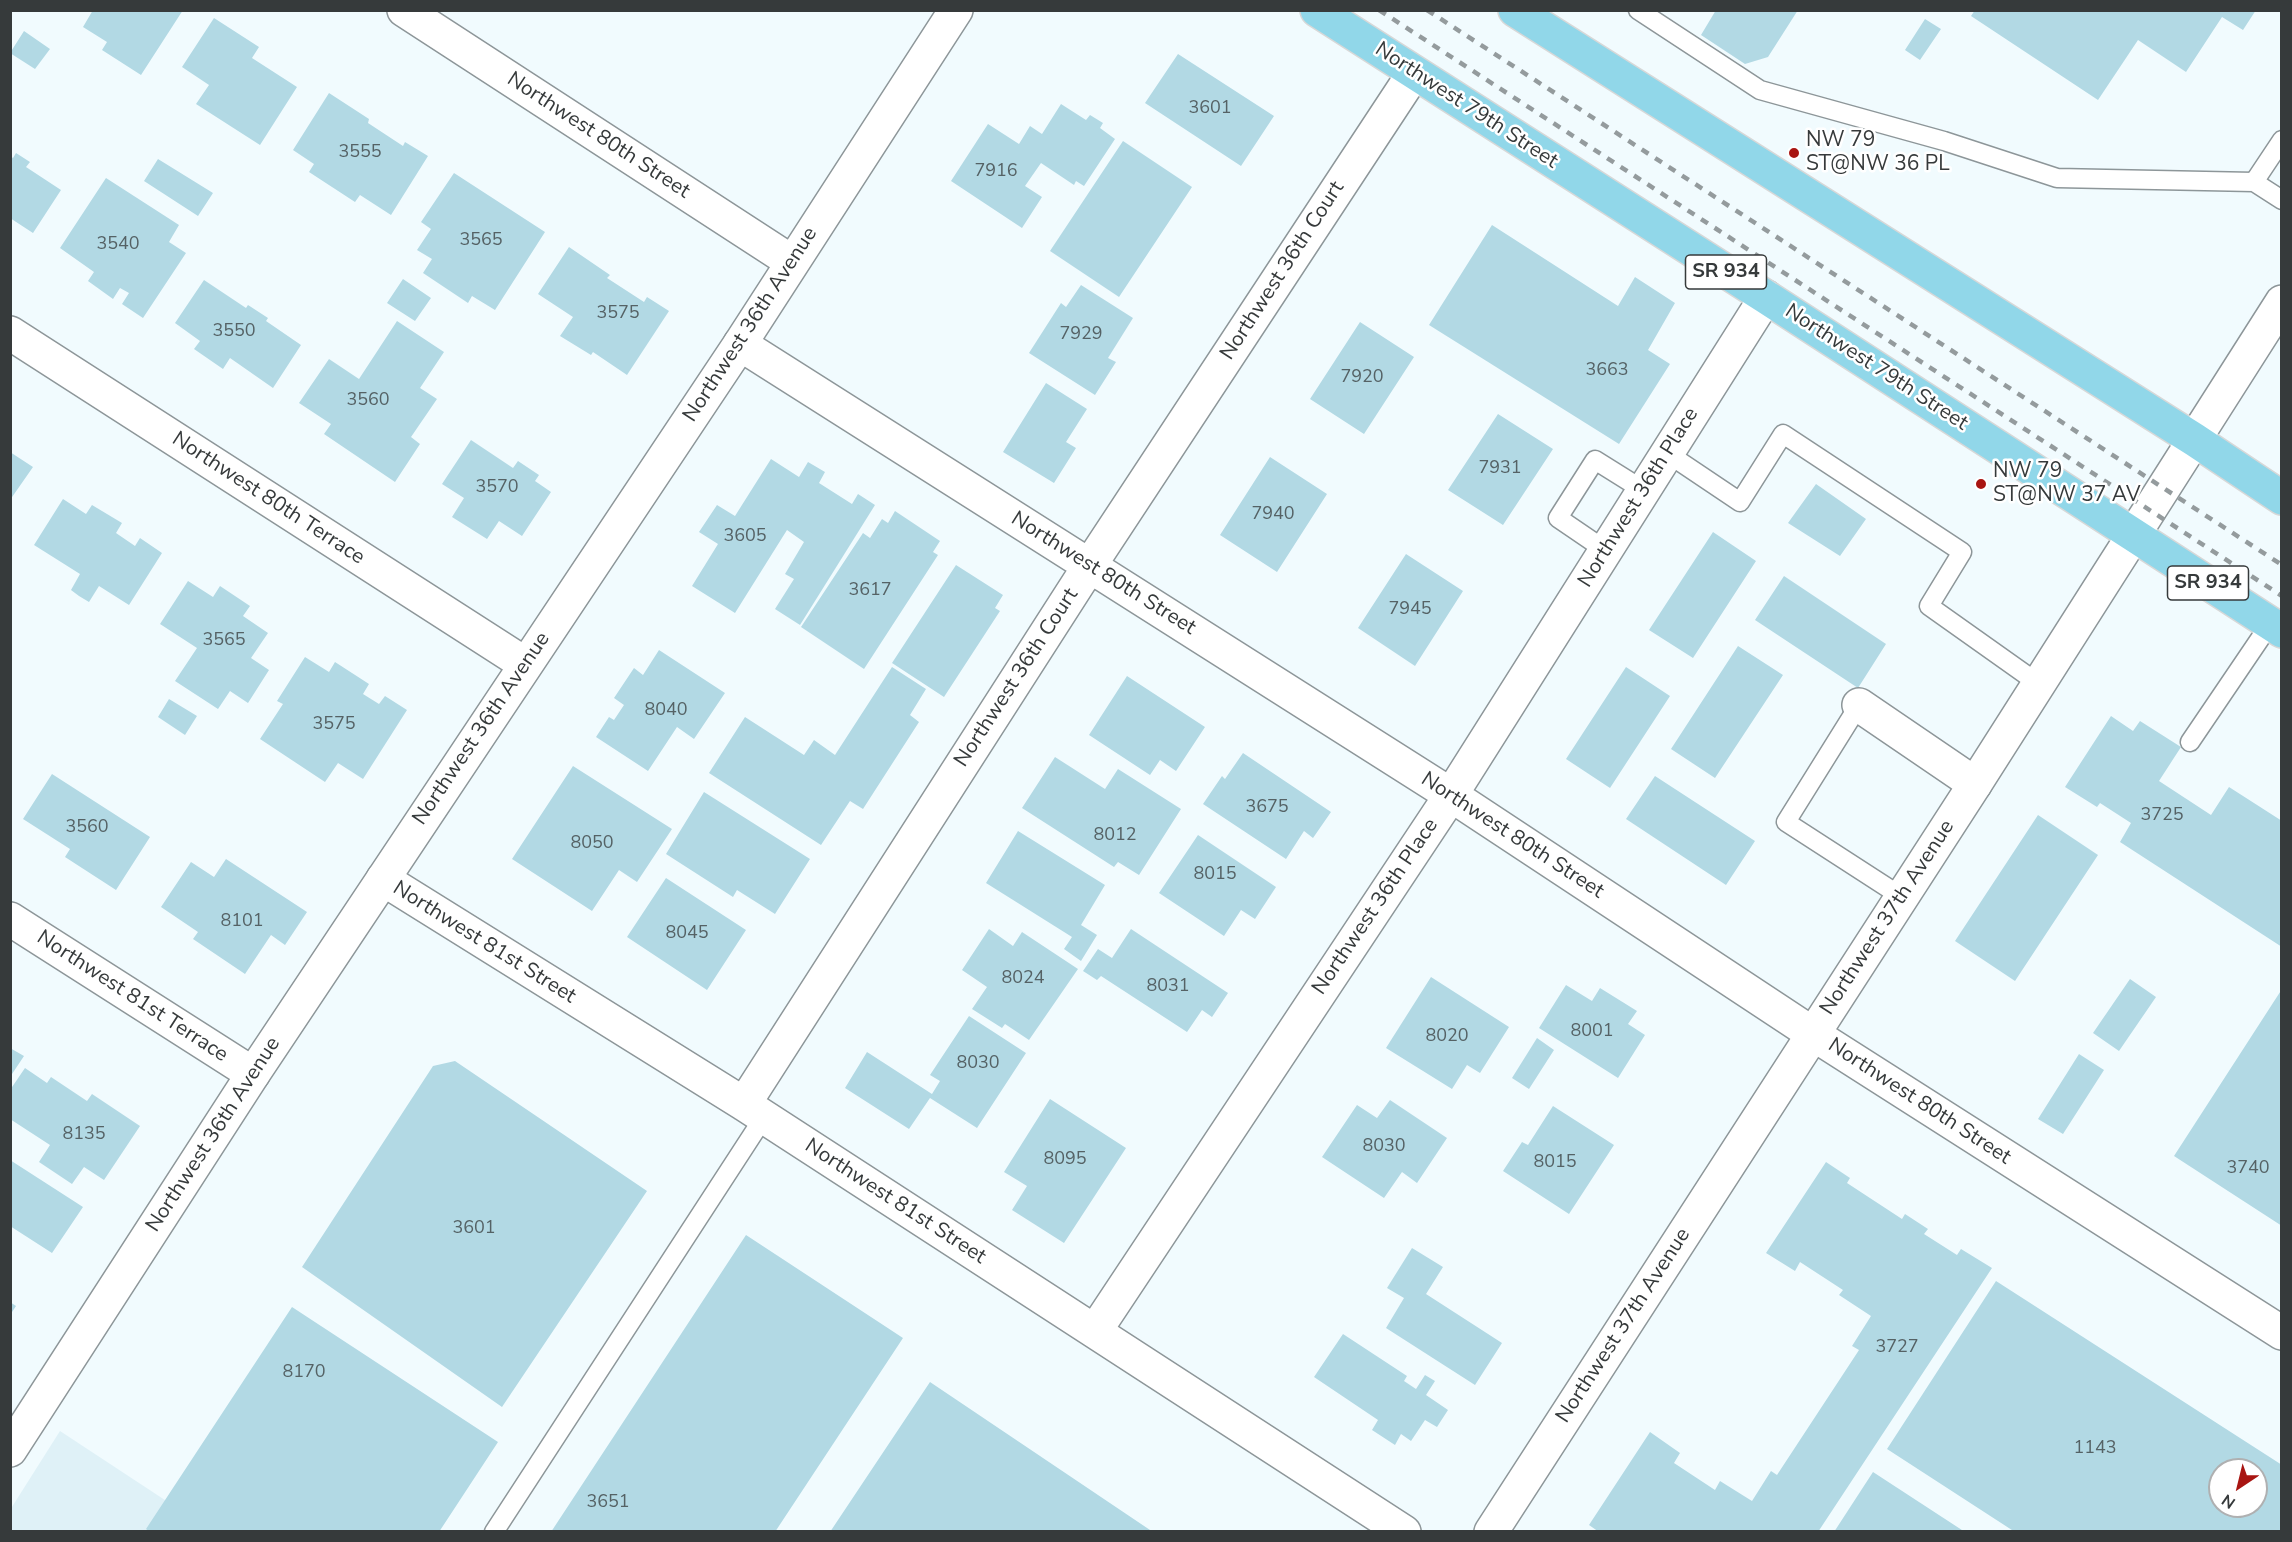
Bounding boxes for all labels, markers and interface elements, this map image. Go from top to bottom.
street label: Northwest 79th Street [1370,37,1562,175]
street label: Northwest 80th Street [502,67,694,205]
house number: 3601 [1188,98,1232,120]
place label: NW 79 ST@NW 36 PL [1806,128,1950,178]
house number: 3555 [338,142,382,164]
marker: NW 79 ST@NW 36 PL [1787,146,1801,160]
house number: 7916 [974,161,1018,183]
street label: Northwest 36th Court [1216,177,1350,365]
street label: Northwest 36th Avenue [679,223,823,427]
house number: 3565 [459,230,503,252]
house number: 3540 [96,234,140,256]
road number: SR 934 [1686,255,1766,289]
street label: Northwest 79th Street [1780,299,1972,437]
house number: 3575 [596,303,640,325]
house number: 3550 [212,321,256,343]
house number: 7929 [1059,324,1103,346]
house number: 3663 [1585,360,1629,382]
house number: 7920 [1340,367,1384,389]
house number: 3560 [346,390,390,412]
street label: Northwest 36th Place [1573,404,1705,592]
street label: Northwest 80th Terrace [167,427,369,571]
house number: 7931 [1478,458,1522,480]
place label: NW 79 ST@NW 37 AV [1993,459,2140,509]
house number: 3570 [475,477,519,499]
marker: NW 79 ST@NW 37 AV [1974,477,1988,491]
house number: 7940 [1251,504,1295,526]
street label: Northwest 80th Street [1006,507,1200,641]
house number: 3605 [723,526,767,548]
road number: SR 934 [2168,566,2248,600]
house number: 3617 [848,580,892,602]
street label: Northwest 36th Court [950,584,1084,772]
house number: 7945 [1388,599,1432,621]
street label: Northwest 36th Avenue [408,628,556,830]
house number: 3565 [202,630,246,652]
house number: 8040 [644,700,688,722]
house number: 3575 [312,714,356,736]
street label: Northwest 80th Street [1416,767,1608,905]
house number: 3675 [1245,797,1289,819]
house number: 3725 [2140,805,2184,827]
street label: Northwest 36th Place [1308,814,1444,1000]
street label: Northwest 37th Avenue [1816,816,1960,1020]
house number: 3560 [65,817,109,839]
house number: 8012 [1093,825,1137,847]
house number: 8050 [570,833,614,855]
house number: 8015 [1193,864,1237,886]
street label: Northwest 81st Street [388,876,580,1010]
house number: 8101 [220,911,264,933]
house number: 8045 [665,923,709,945]
street label: Northwest 81st Terrace [32,926,232,1068]
house number: 8024 [1001,968,1045,990]
house number: 8031 [1146,976,1190,998]
house number: 8001 [1570,1021,1614,1043]
house number: 8020 [1425,1026,1469,1048]
street label: Northwest 36th Avenue [142,1033,286,1237]
street label: Northwest 80th Street [1823,1033,2015,1171]
house number: 8030 [956,1053,1000,1075]
house number: 8135 [62,1124,106,1146]
street label: Northwest 81st Street [800,1134,990,1270]
house number: 8030 [1362,1136,1406,1158]
house number: 8095 [1043,1149,1087,1171]
house number: 8015 [1533,1152,1577,1174]
house number: 3740 [2226,1158,2270,1180]
house number: 3601 [452,1218,496,1240]
street label: Northwest 37th Avenue [1552,1224,1696,1428]
house number: 3727 [1875,1337,1919,1359]
house number: 8170 [282,1362,326,1384]
house number: 1143 [2073,1438,2117,1460]
north arrow [2208,1458,2268,1518]
text: N [2218,1489,2240,1514]
house number: 3651 [586,1492,630,1514]

